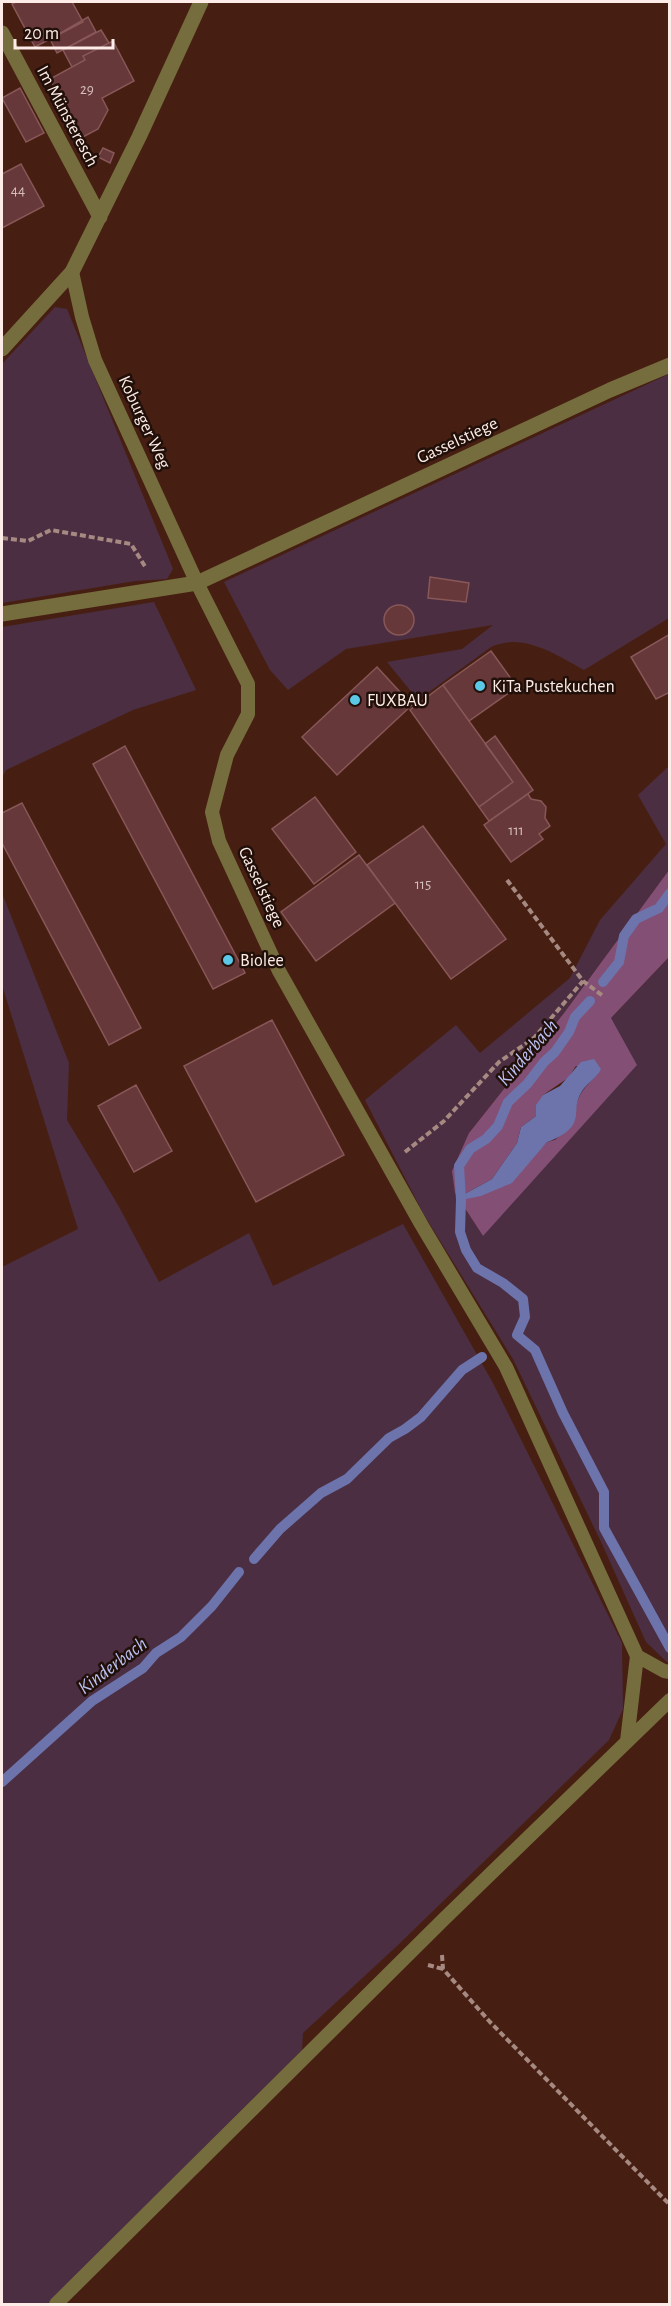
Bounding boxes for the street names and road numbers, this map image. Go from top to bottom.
street label: Im Münsteresch [33,63,101,170]
street label: Koburger Weg [115,373,174,472]
street label: Gasselstiege [414,414,501,467]
street label: Gasselstiege [235,844,288,931]

